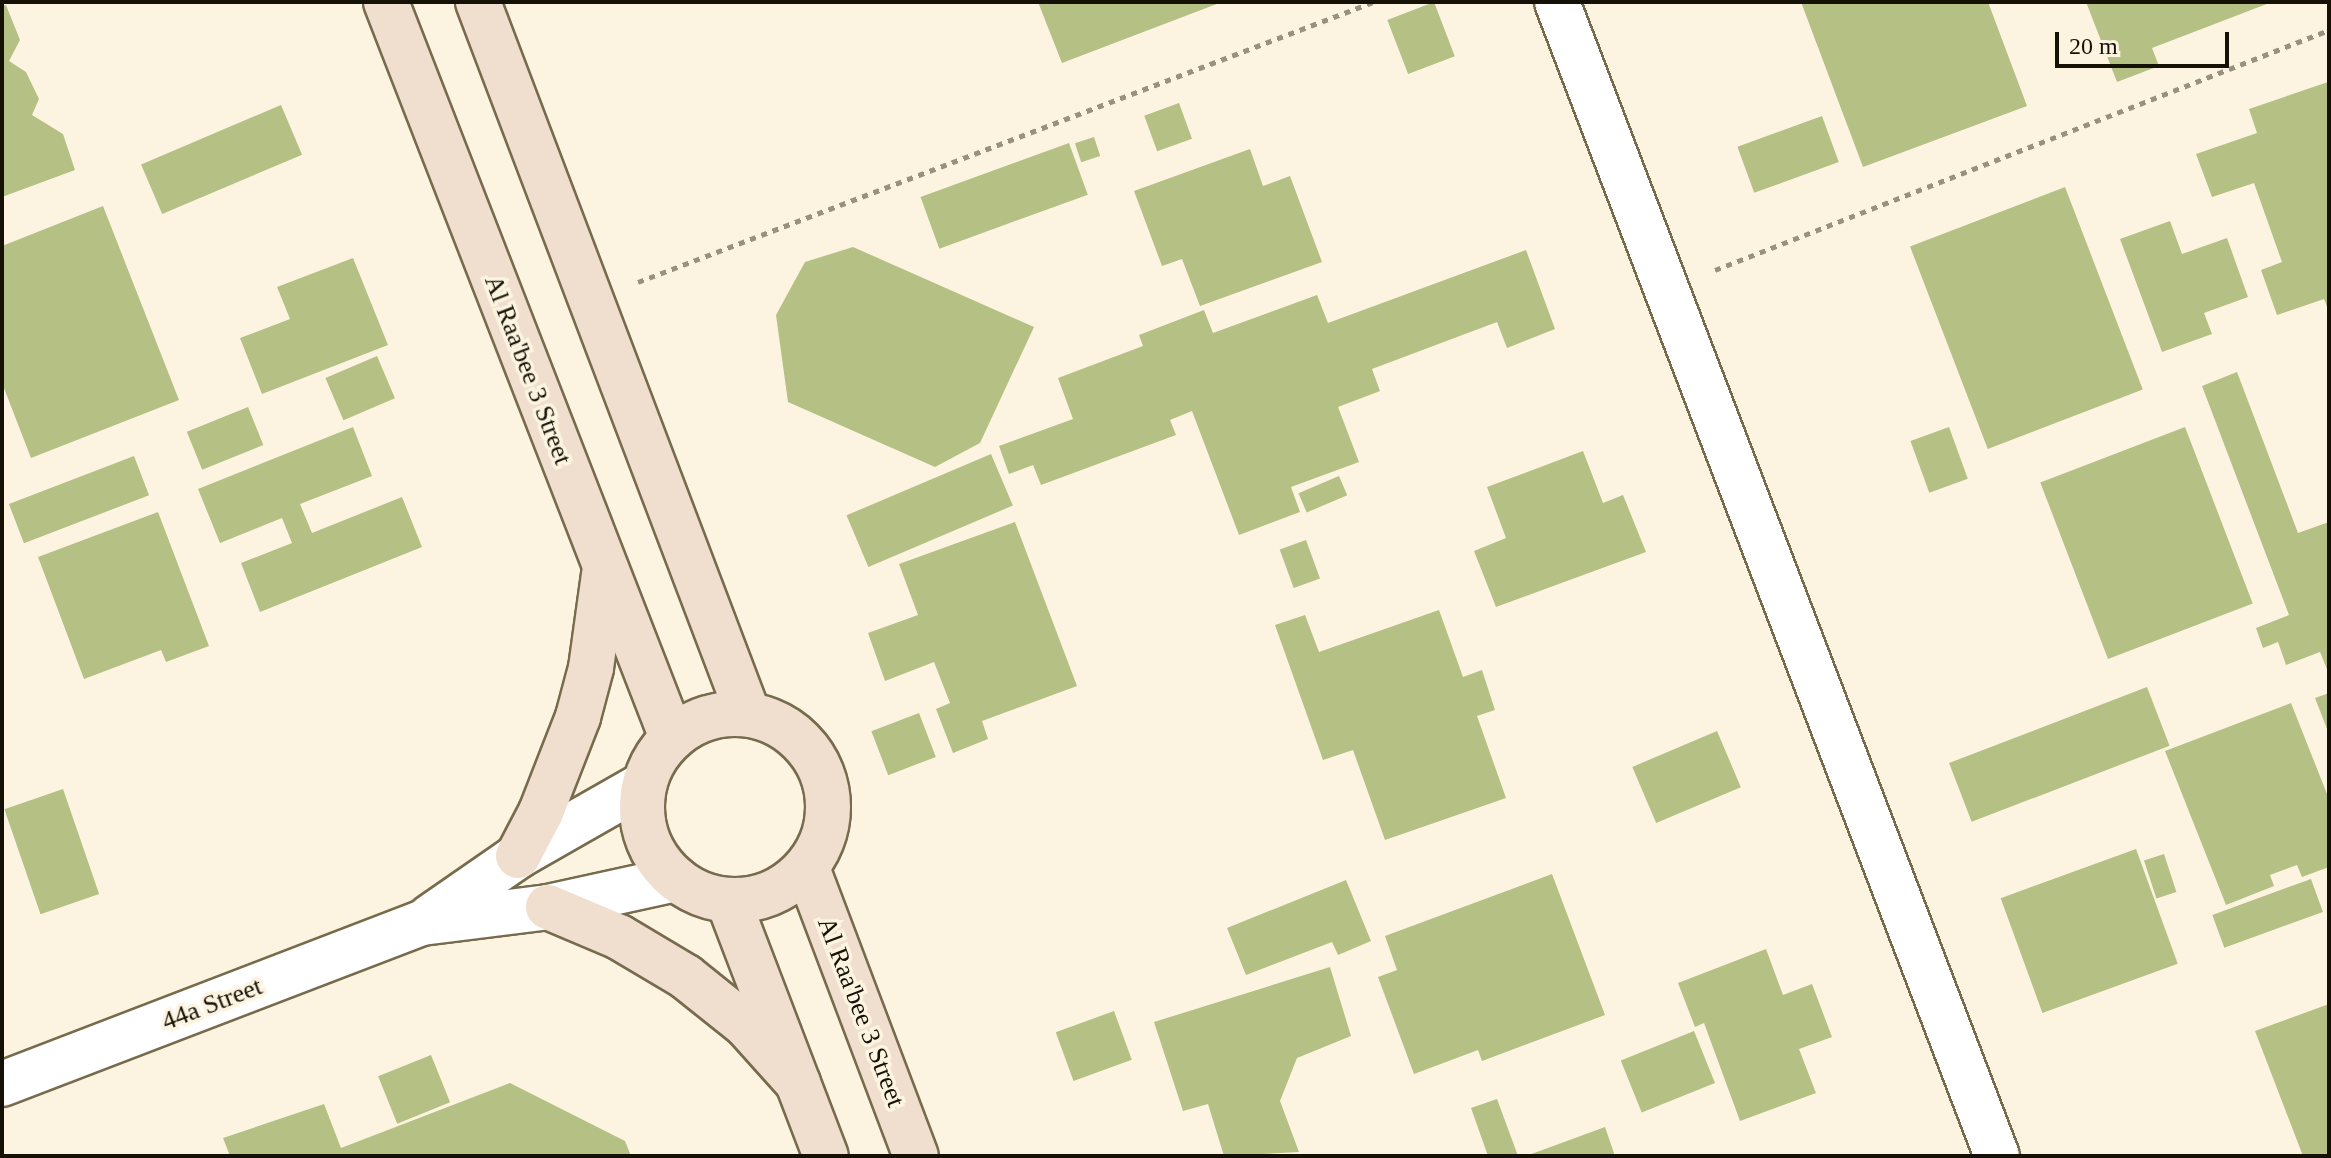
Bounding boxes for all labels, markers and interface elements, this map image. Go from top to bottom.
scale bar [2059,16,2233,66]
text: 20 m [2069,33,2118,59]
street label: Al Raa'bee 3 Street [473,258,583,482]
street label: Al Raa'bee 3 Street [806,900,916,1124]
street label: 44a Street [149,967,275,1041]

